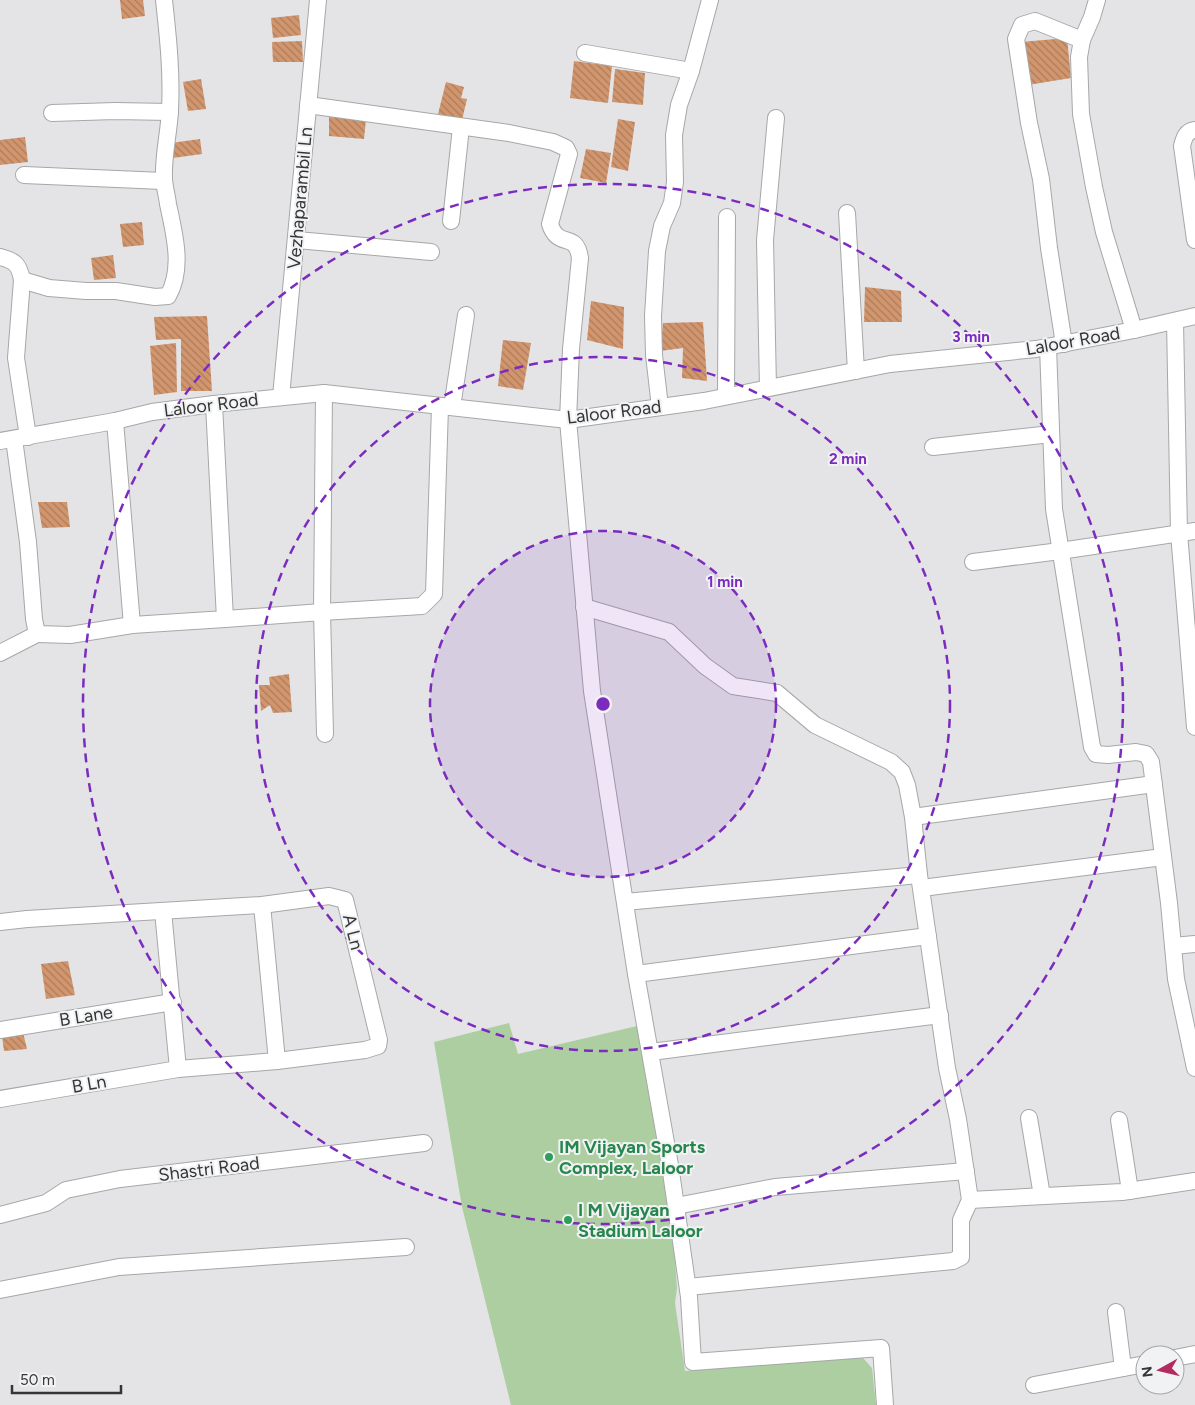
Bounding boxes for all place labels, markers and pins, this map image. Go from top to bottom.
centre of rings [594,695,612,713]
place label: IM Vijayan Sports Complex, Laloor [559,1136,706,1179]
marker: IM Vijayan Sports Complex, Laloor [543,1151,555,1163]
place label: I M Vijayan Stadium Laloor [578,1199,703,1242]
marker: I M Vijayan Stadium Laloor [562,1214,574,1226]

